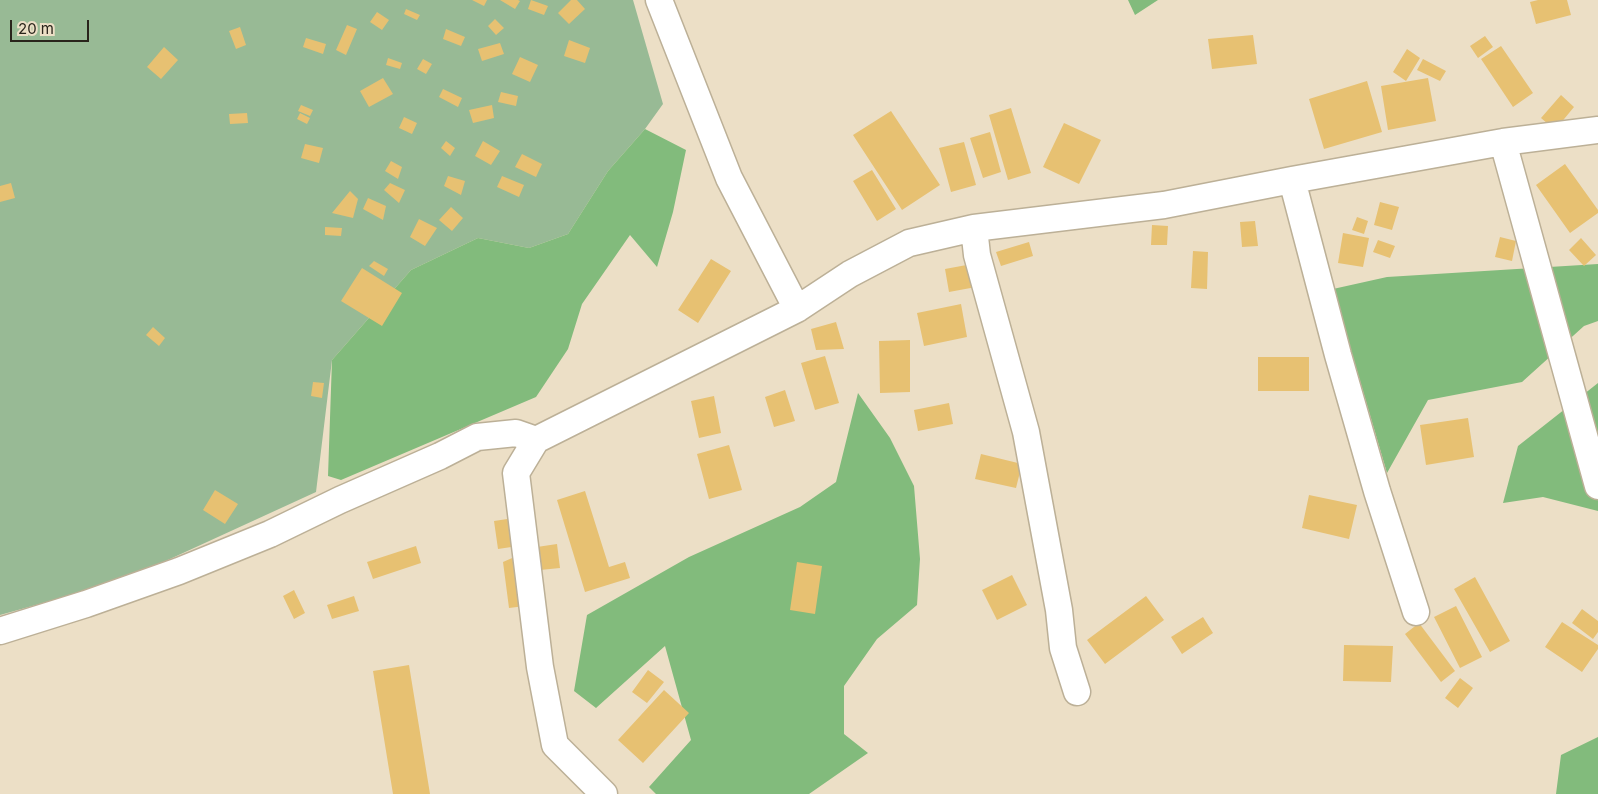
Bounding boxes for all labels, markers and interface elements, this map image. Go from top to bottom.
scale bar [12,10,91,42]
text: 20 m [18,19,54,38]

